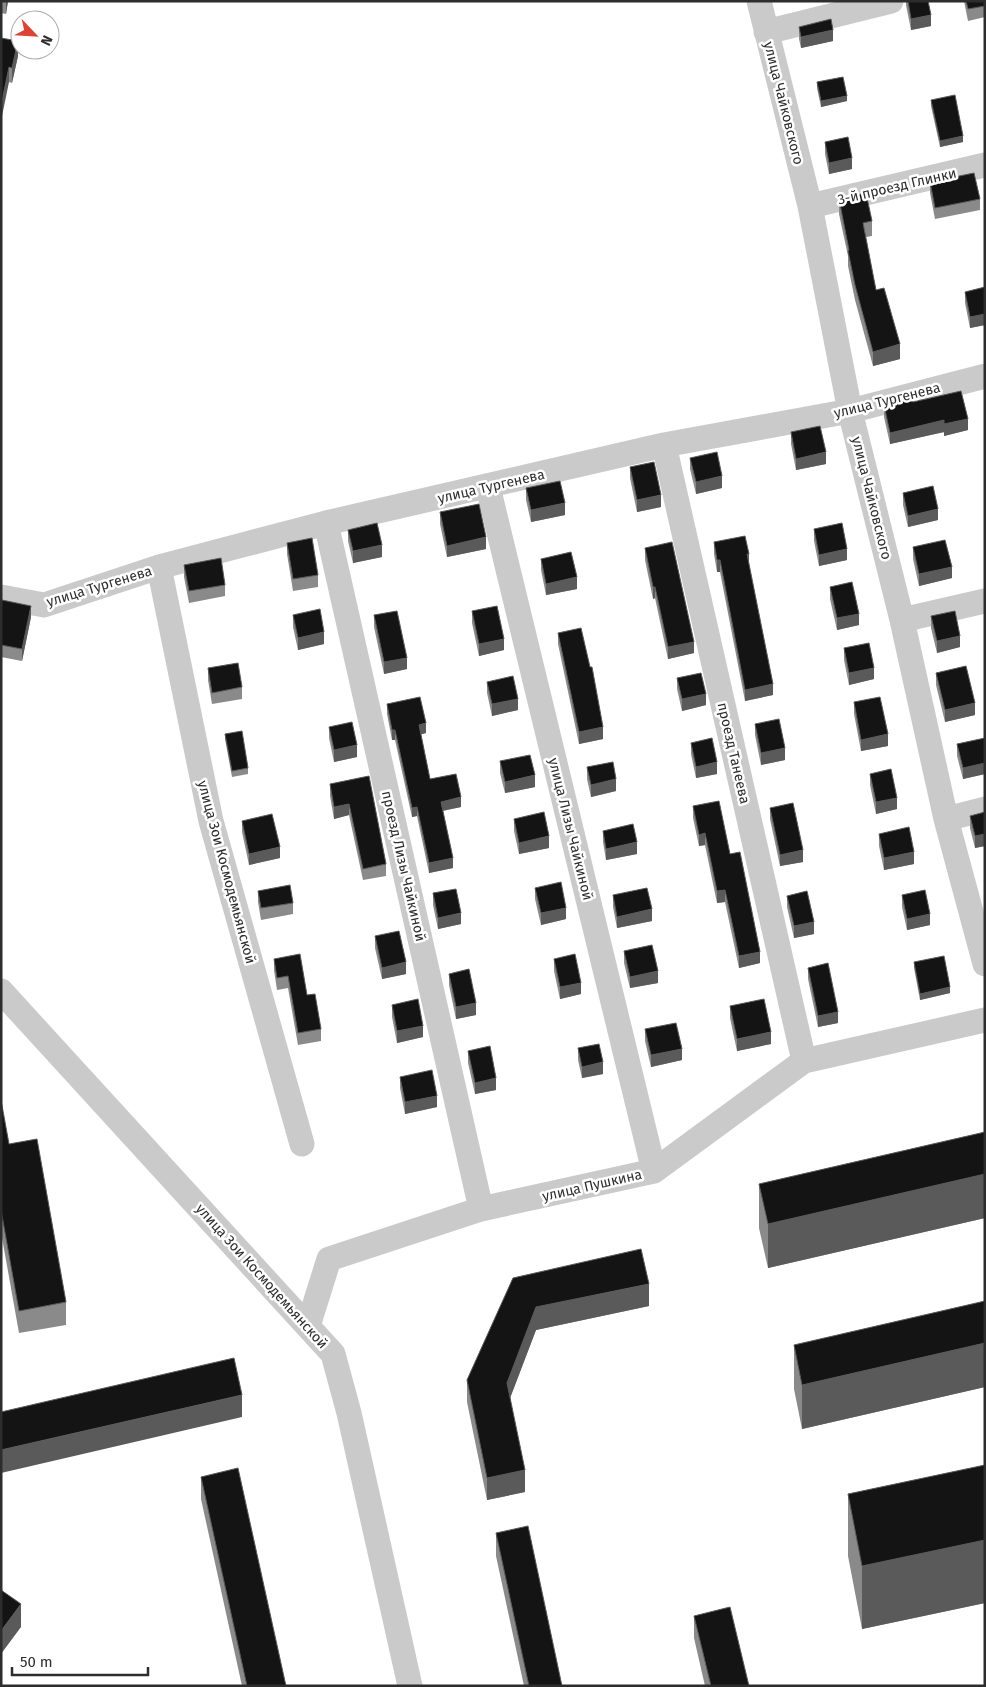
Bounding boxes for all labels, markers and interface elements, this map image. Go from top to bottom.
north arrow [10,10,60,60]
text: N [37,32,56,48]
street label: улица Чайковского [760,40,807,166]
street label: 3-й проезд Глинки [836,165,958,208]
street label: улица Тургенева [832,379,942,422]
street label: улица Чайковского [848,435,895,561]
street label: улица Тургенева [436,466,546,507]
street label: улица Тургенева [44,562,154,611]
street label: проезд Танеева [714,701,753,805]
street label: улица Лизы Чайкиной [545,756,596,902]
street label: улица Зои Космодемьянской [194,779,259,966]
street label: проезд Лизы Чайкиной [378,789,429,943]
street label: улица Пушкина [541,1166,644,1205]
street label: улица Зои Космодемьянской [192,1200,331,1352]
scale bar [12,1644,149,1676]
text: 50 m [20,1653,53,1671]

